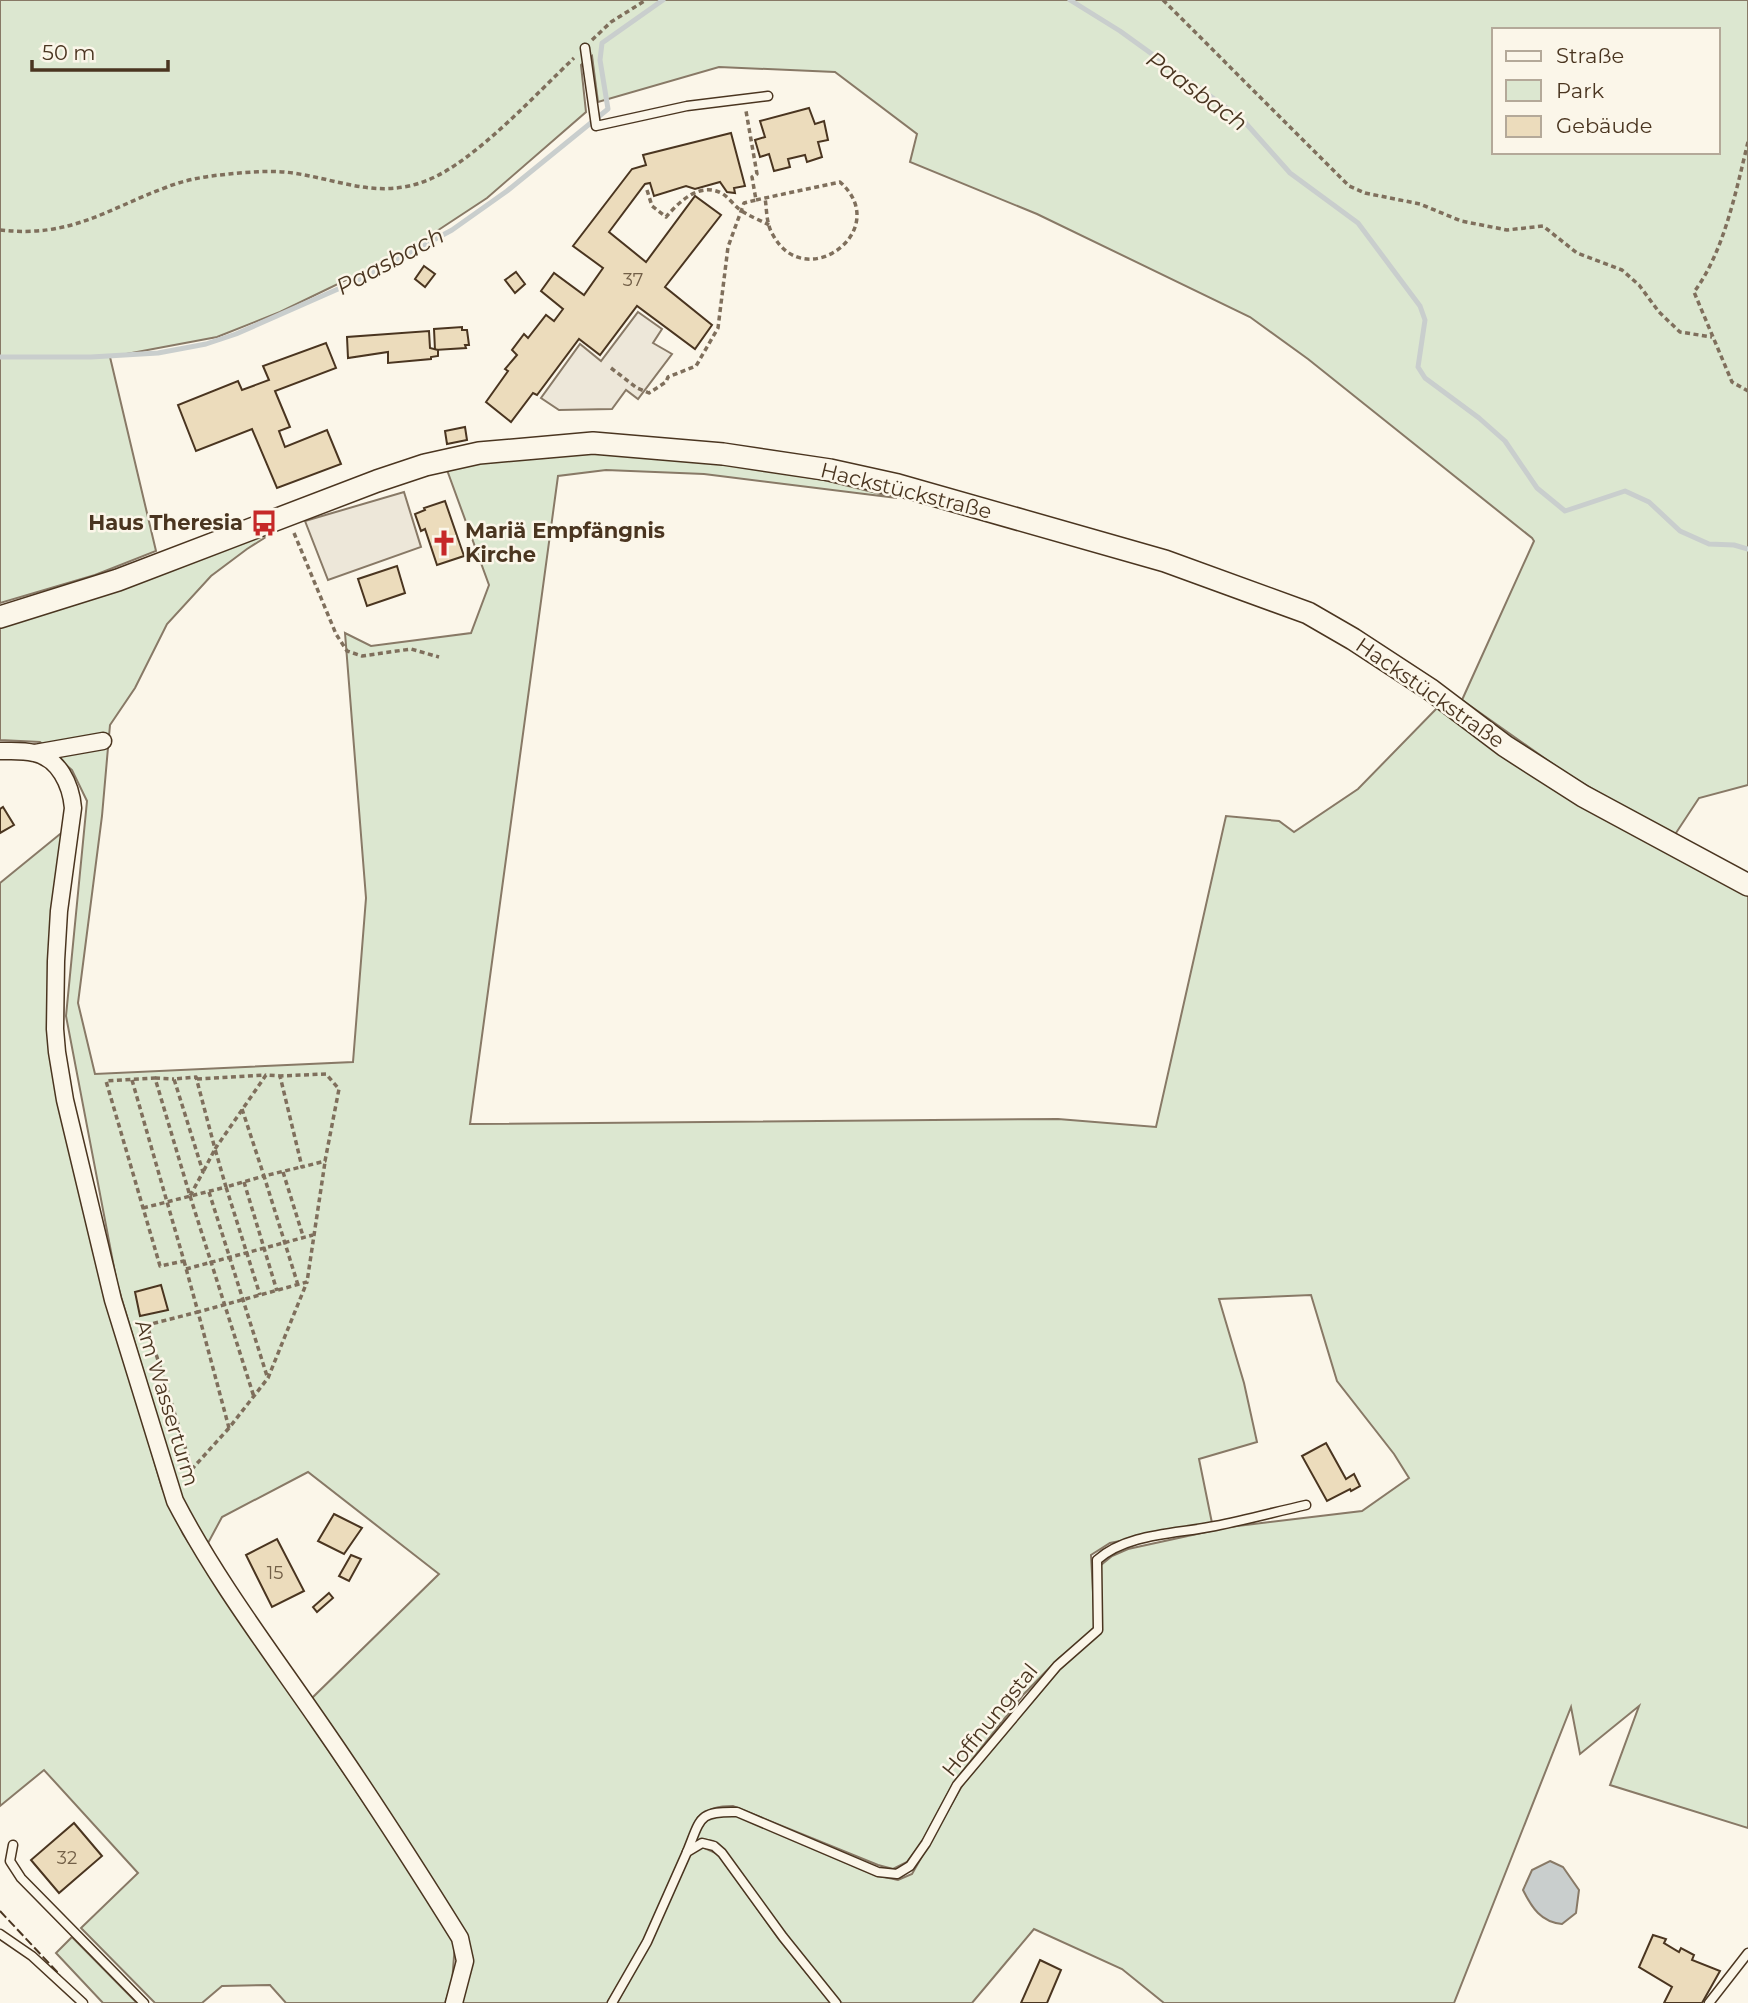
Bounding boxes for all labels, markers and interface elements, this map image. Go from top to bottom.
scale bar [32,28,168,72]
legend [1492,28,1720,154]
text: 50 m [42,40,96,65]
text: Straße [1556,43,1624,68]
water label: Paasbach [1141,45,1253,137]
text: Park [1556,78,1604,103]
text: Gebäude [1556,113,1653,138]
water label: Paasbach [331,221,449,301]
house number: 37 [623,269,643,291]
street label: Hackstückstraße [818,457,994,524]
bus stop icon: Haus Theresia [249,508,279,538]
place label: Haus Theresia [88,510,243,535]
place label: Mariä Empfängnis Kirche [465,518,665,567]
church icon: Mariä Empfängnis Kirche [429,528,459,558]
street label: Hackstückstraße [1351,632,1509,753]
street label: Am Wasserturm [130,1317,205,1489]
house number: 15 [267,1562,283,1584]
street label: Hoffnungstal [937,1658,1043,1781]
house number: 32 [57,1847,77,1869]

